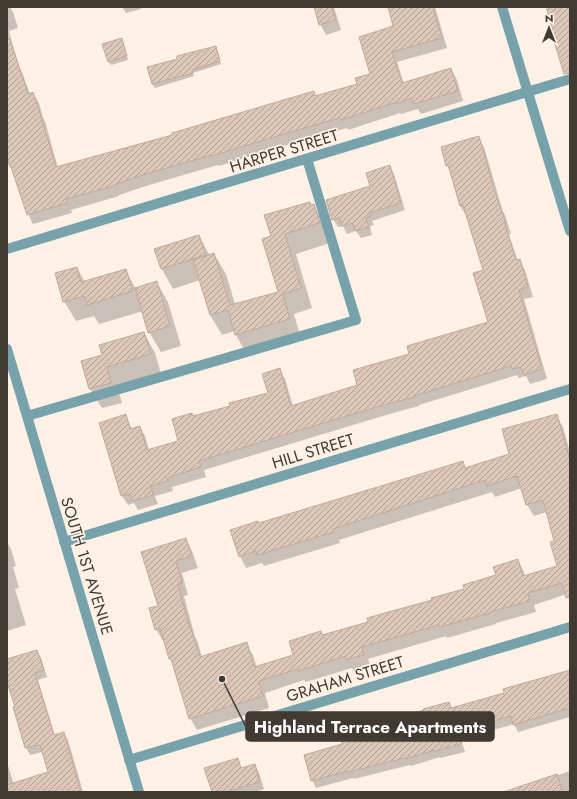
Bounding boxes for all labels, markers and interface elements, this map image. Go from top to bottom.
north arrow [529,8,569,48]
text: N [545,10,553,26]
street label: HARPER STREET [227,123,342,178]
street label: HILL STREET [269,427,357,474]
street label: SOUTH 1ST AVENUE [55,494,119,638]
street label: GRAHAM STREET [283,650,407,708]
callout: Highland Terrace Apartments [246,712,494,741]
text: Highland Terrace Apartments [254,715,486,739]

